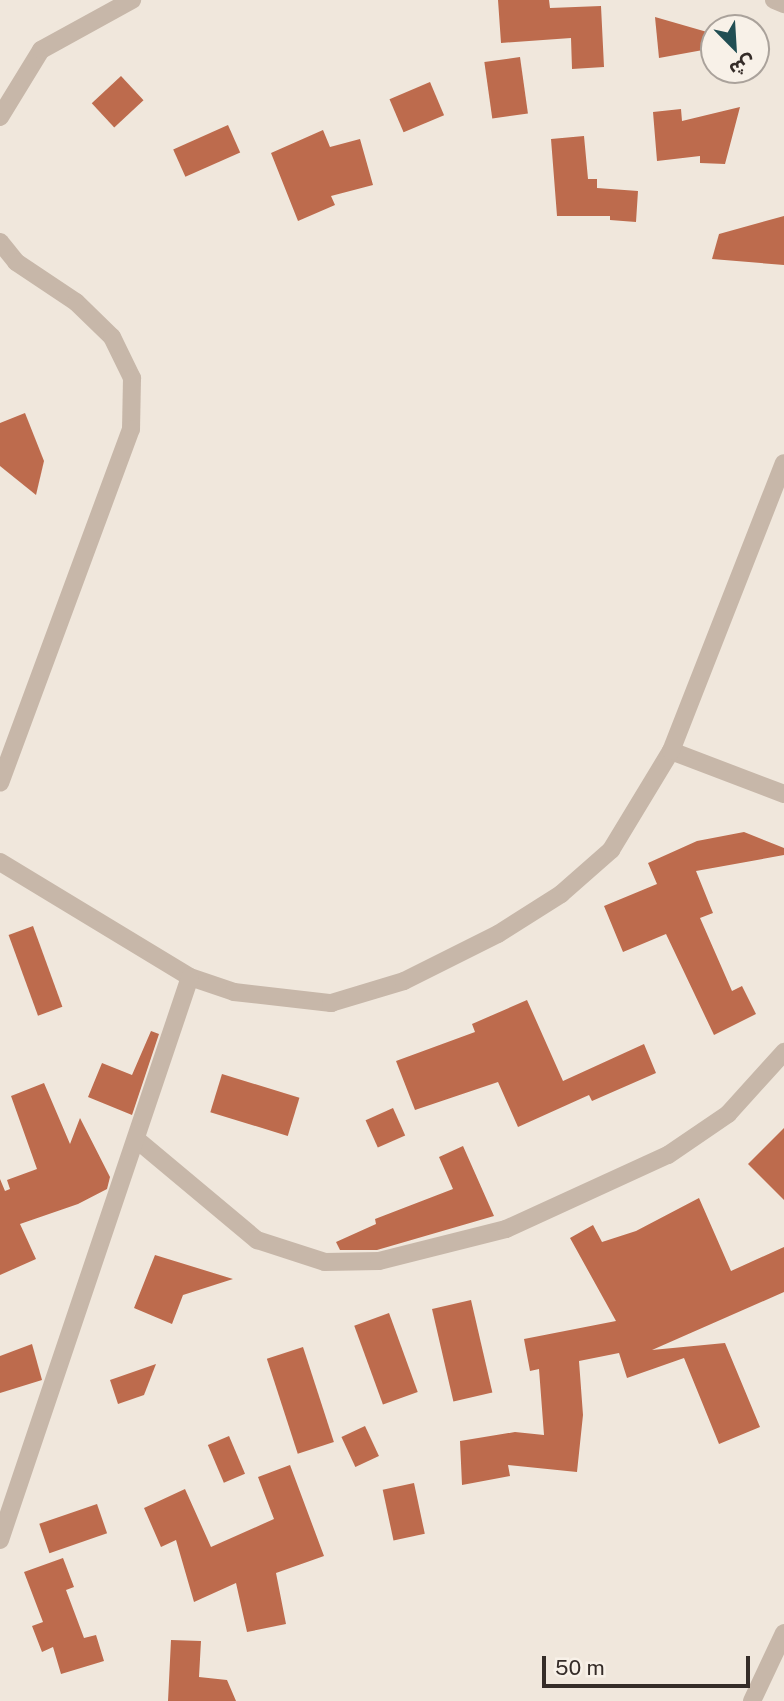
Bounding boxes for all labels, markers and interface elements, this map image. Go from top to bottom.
north arrow [700,14,770,84]
text: ش [726,51,759,82]
scale bar [546,1642,754,1686]
text: 50 m [555,1655,605,1680]

